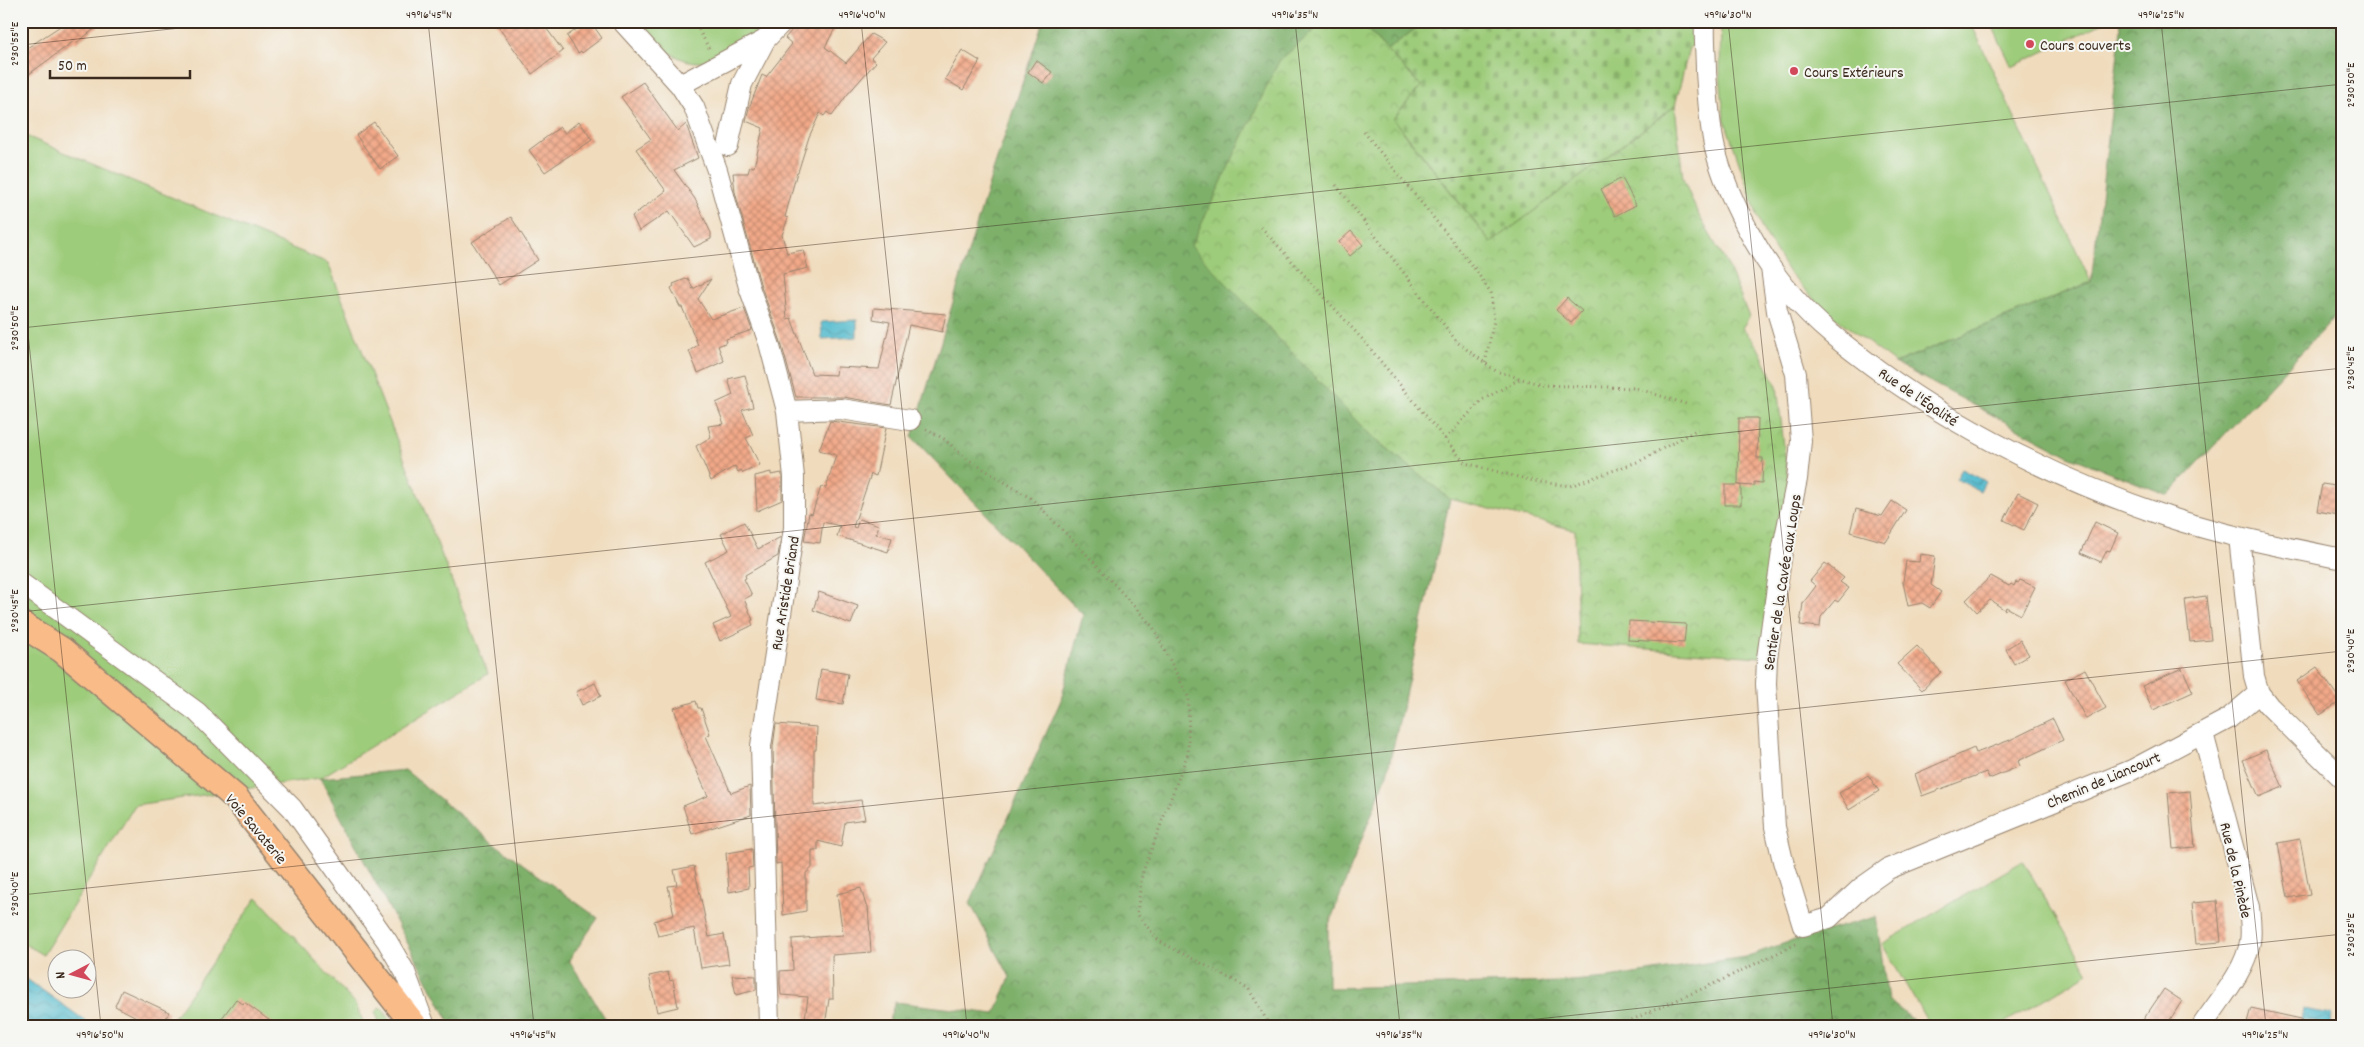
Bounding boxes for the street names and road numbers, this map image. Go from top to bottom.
street label: Rue de l'Égalité [1873,363,1962,433]
street label: Sentier de la Cavée aux Loups [1758,492,1809,672]
street label: Rue Aristide Briand [766,534,807,652]
street label: Chemin de Liancourt [2043,747,2165,816]
street label: Voie Savaterie [219,789,292,870]
street label: Rue de la Pinède [2212,820,2257,921]

